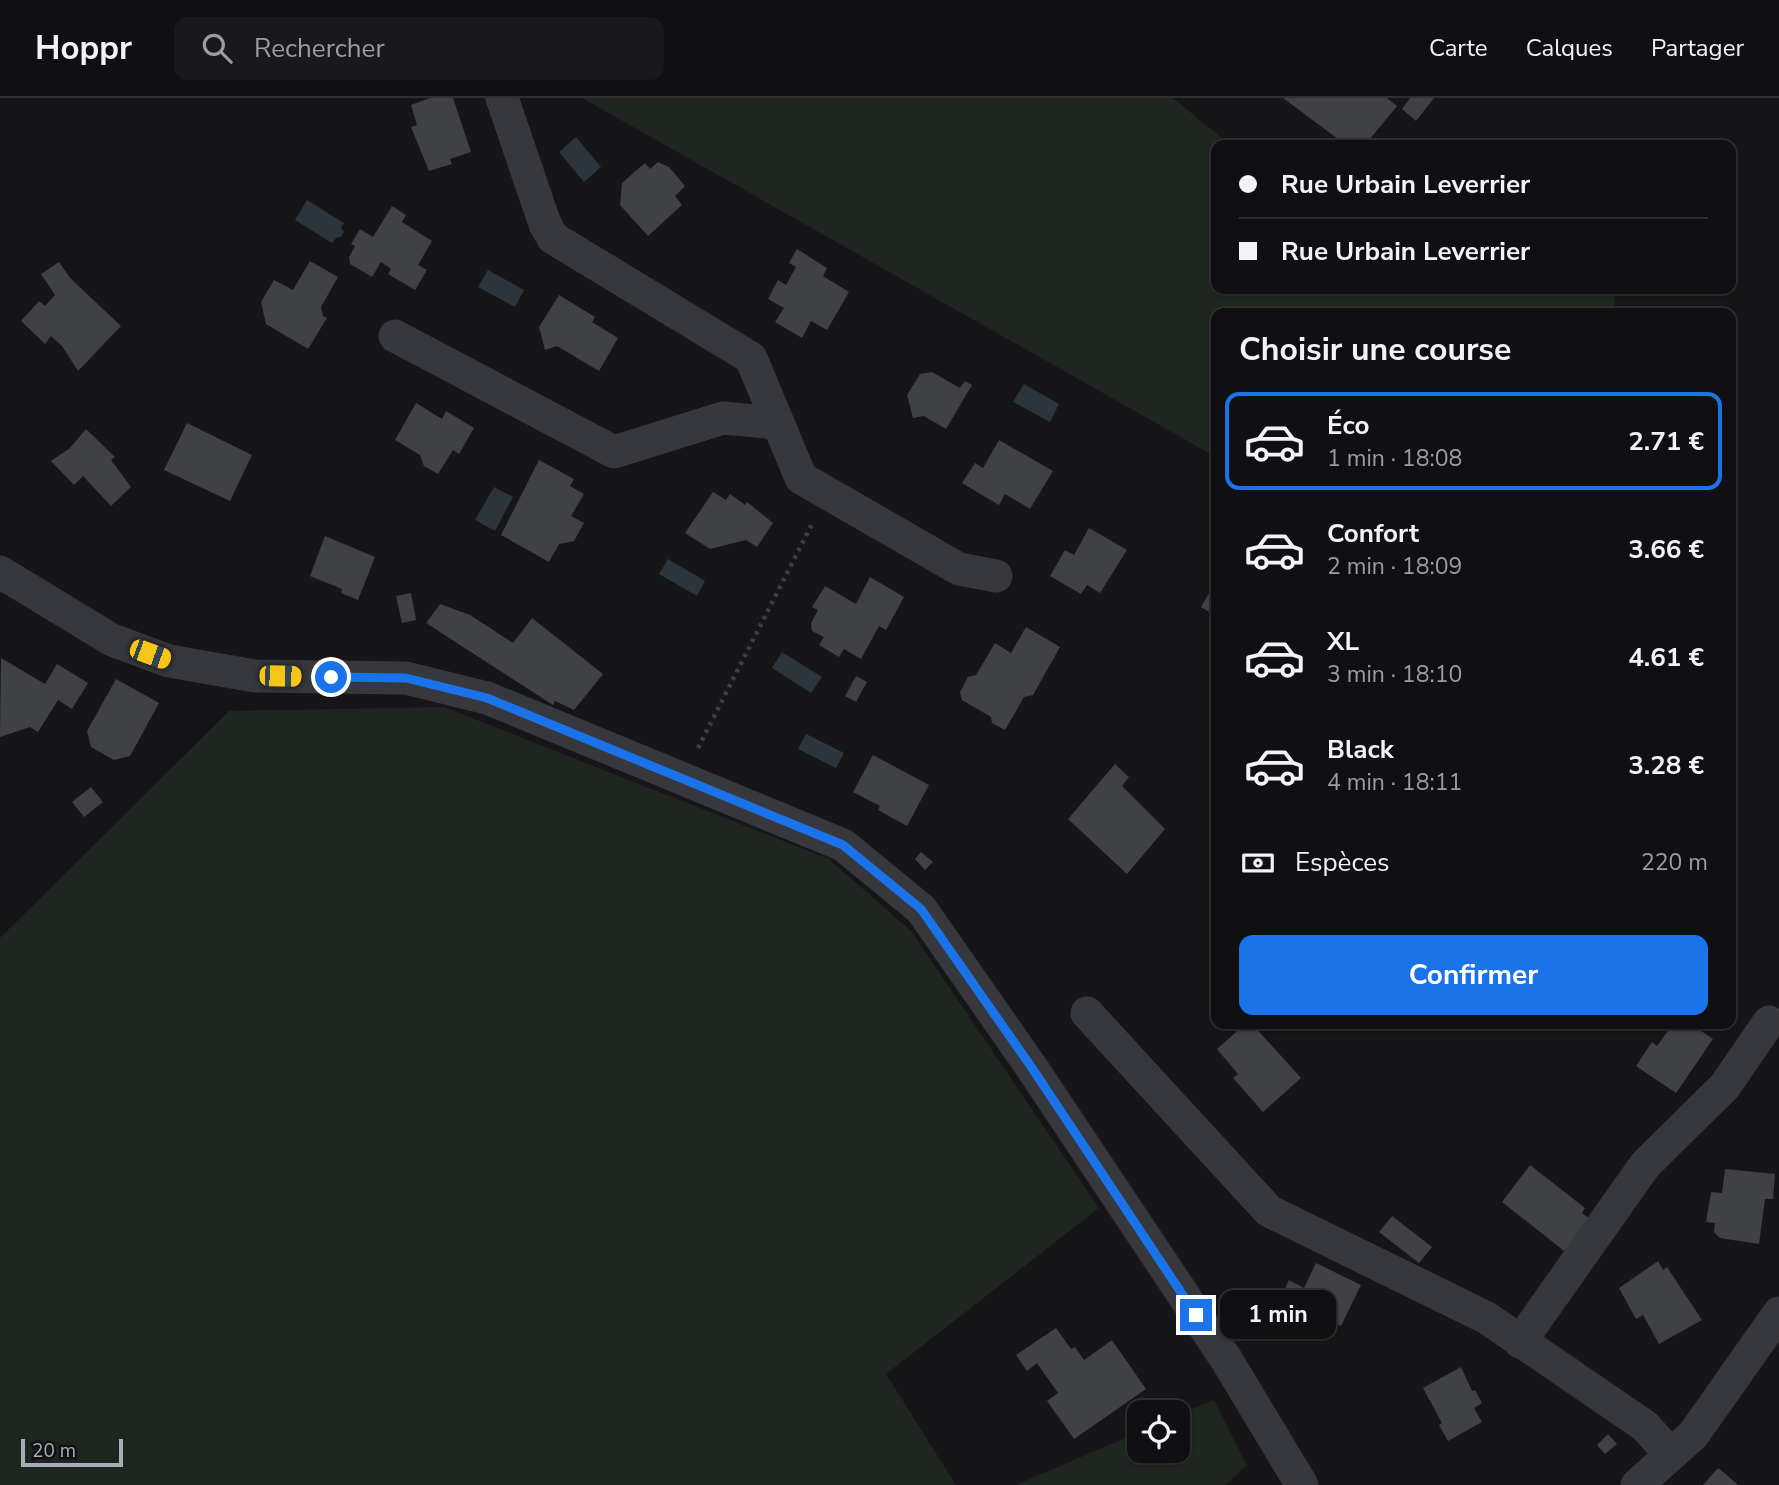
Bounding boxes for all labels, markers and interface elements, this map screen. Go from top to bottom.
search box [174,17,664,80]
text: Hoppr [35,26,132,71]
icon: search [198,29,236,67]
text: Rechercher [254,31,385,66]
text: Carte [1429,32,1488,64]
text: Calques [1526,32,1613,64]
text: Partager [1651,32,1744,64]
text: Rue Urbain Leverrier [1281,167,1530,202]
text: Rue Urbain Leverrier [1281,234,1530,269]
text: Choisir une course [1239,328,1511,371]
text: Éco [1327,408,1369,443]
icon: car [1243,410,1306,473]
text: 2.71 € [1628,424,1704,459]
text: 1 min · 18:08 [1327,443,1462,474]
text: Confort [1327,516,1419,551]
icon: car [1243,518,1306,581]
text: 3.66 € [1628,532,1704,567]
text: 2 min · 18:09 [1327,551,1462,582]
text: XL [1327,624,1359,659]
icon: car [1243,626,1306,689]
car [127,637,174,671]
text: 4.61 € [1628,640,1704,675]
text: 3 min · 18:10 [1327,659,1462,690]
route start [315,661,347,693]
car [259,665,302,687]
text: Black [1327,732,1394,767]
icon: car [1243,734,1306,797]
text: 3.28 € [1628,748,1704,783]
text: 4 min · 18:11 [1327,767,1462,798]
icon: cash [1239,844,1277,882]
text: Espèces [1295,845,1390,880]
text: 220 m [1641,847,1708,878]
button: Confirmer [1239,935,1708,1015]
callout: 1 min [1220,1290,1336,1340]
route end [1180,1299,1212,1331]
text: 1 min [1248,1299,1308,1330]
map controls [1127,1400,1190,1463]
button: locate [1127,1400,1190,1463]
scale bar [21,1436,122,1468]
text: 20 m [32,1438,76,1464]

